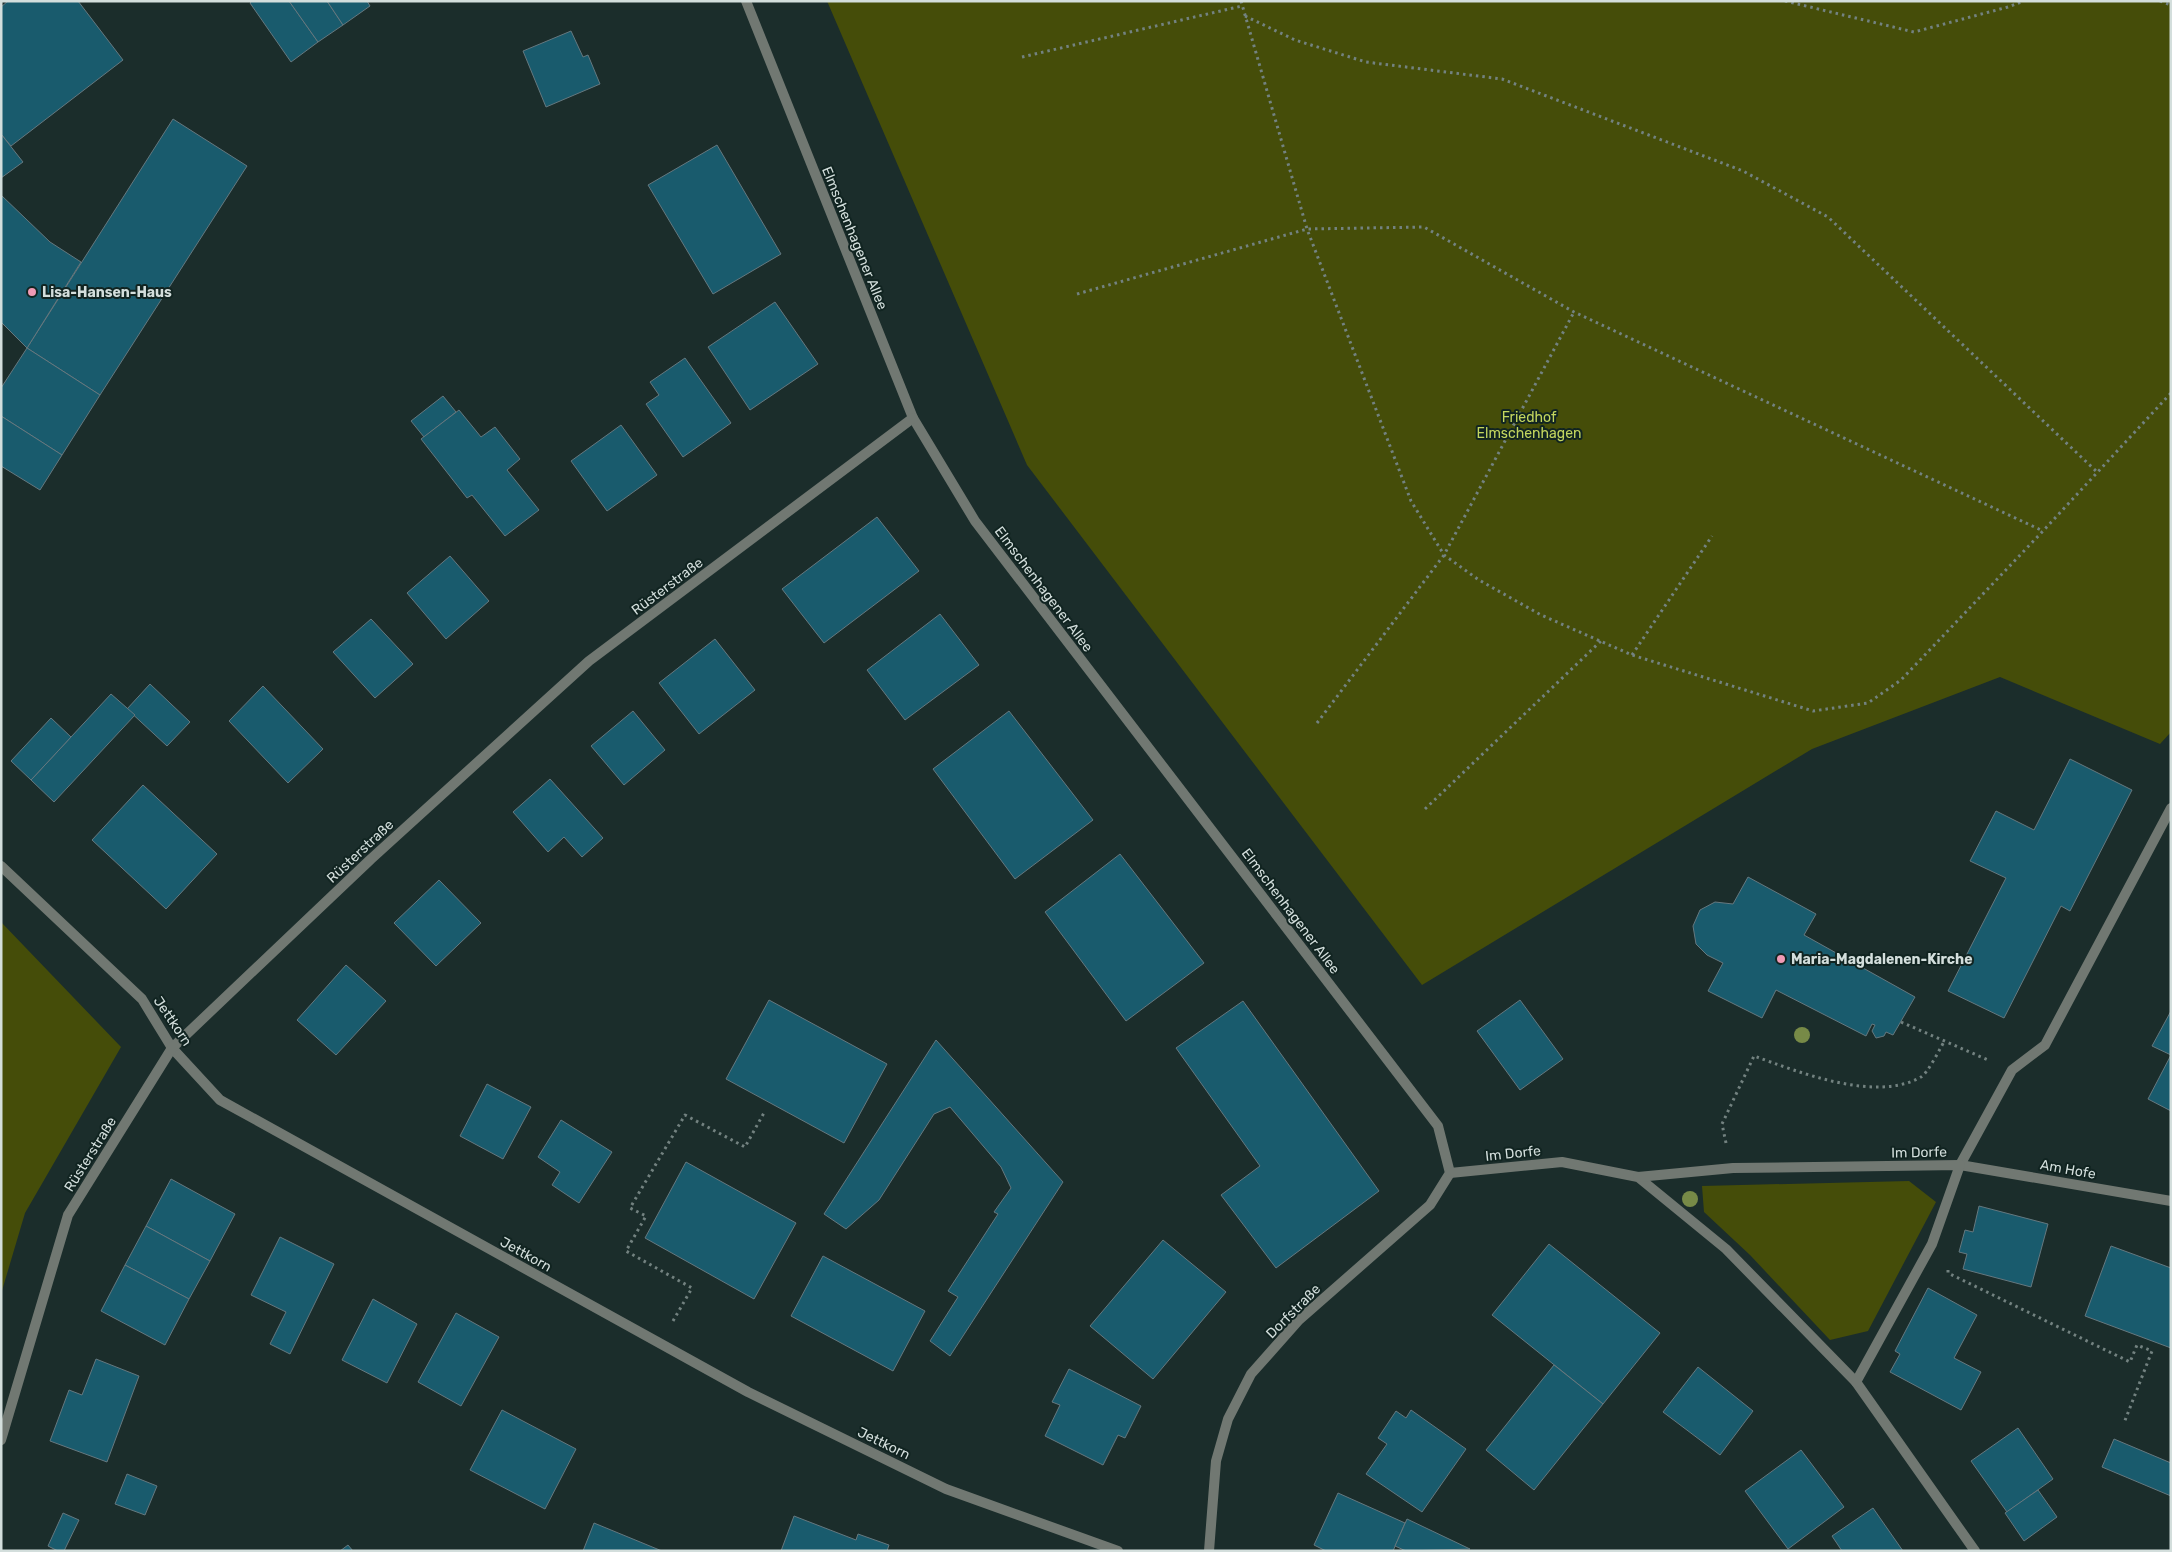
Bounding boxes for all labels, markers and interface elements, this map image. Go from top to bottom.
street label: Elmschenhagener Allee [818,164,891,312]
place label: Lisa-Hansen-Haus [42,284,172,301]
marker: Lisa-Hansen-Haus [26,286,38,298]
park label: Friedhof Elmschenhagen [1477,409,1582,442]
street label: Elmschenhagener Allee [991,523,1096,656]
street label: Rüsterstraße [628,554,706,619]
street label: Rüsterstraße [323,816,397,887]
street label: Elmschenhagener Allee [1238,845,1343,978]
place label: Maria-Magdalenen-Kirche [1791,951,1972,968]
marker: Maria-Magdalenen-Kirche [1775,953,1787,965]
street label: Jettkorn [150,993,195,1049]
street label: Rüsterstraße [61,1114,120,1195]
street label: Im Dorfe [1484,1142,1542,1165]
street label: Im Dorfe [1891,1144,1947,1161]
street label: Am Hofe [2039,1156,2097,1183]
street label: Jettkorn [497,1233,555,1276]
street label: Dorfstraße [1263,1280,1324,1342]
street label: Jettkorn [855,1423,913,1463]

